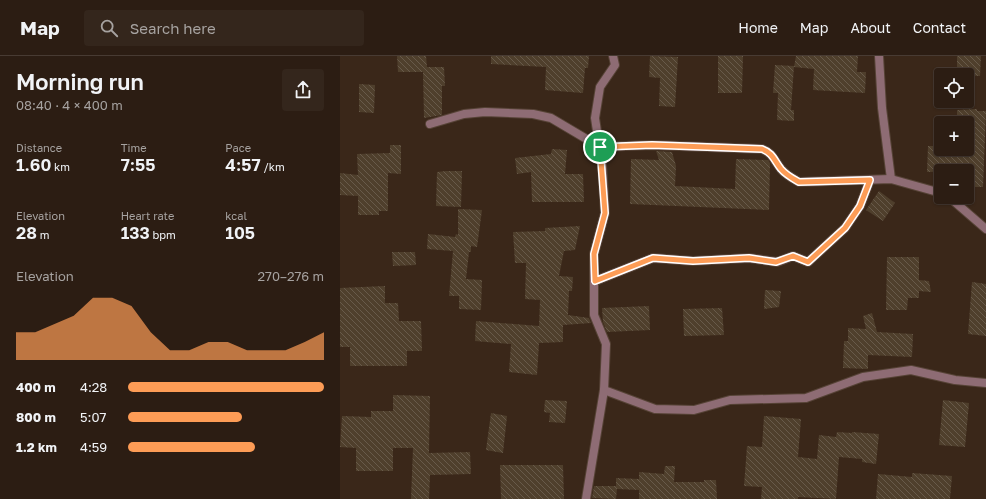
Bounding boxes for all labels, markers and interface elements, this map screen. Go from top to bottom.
search box [84,10,364,46]
text: Map [20,16,60,39]
icon: search [98,17,120,39]
text: Search here [130,19,216,37]
text: Home [738,19,778,36]
text: Map [800,19,828,36]
text: About [850,19,891,36]
text: Contact [913,19,966,36]
text: Morning run [16,68,144,95]
map controls [934,68,974,204]
button: locate [934,68,974,108]
button: share [282,69,324,111]
text: 08:40 · 4 × 400 m [16,97,123,113]
button: + [934,116,974,156]
pin [583,130,617,164]
icon: arrive [589,136,611,158]
text: Distance [16,141,62,154]
text: Time [121,141,147,154]
text: Pace [225,141,251,154]
text: 1.60 [16,154,51,175]
text: 7:55 [121,154,155,175]
text: 4:57 [225,154,261,175]
text: km [51,160,70,173]
text: /km [261,160,285,173]
button: − [934,164,974,204]
text: Elevation [16,209,65,222]
text: Heart rate [121,209,174,222]
text: kcal [225,209,247,222]
text: 28 [16,222,37,243]
text: 133 [121,222,150,243]
text: 105 [225,222,255,243]
text: m [37,228,49,241]
text: bpm [150,228,176,241]
text: Elevation [16,268,74,284]
text: 270–276 m [258,268,324,284]
text: 400 m [16,379,56,395]
text: 4:28 [80,379,107,395]
text: 800 m [16,409,56,425]
text: 5:07 [80,409,106,425]
text: 1.2 km [16,439,57,455]
text: 4:59 [80,439,107,455]

